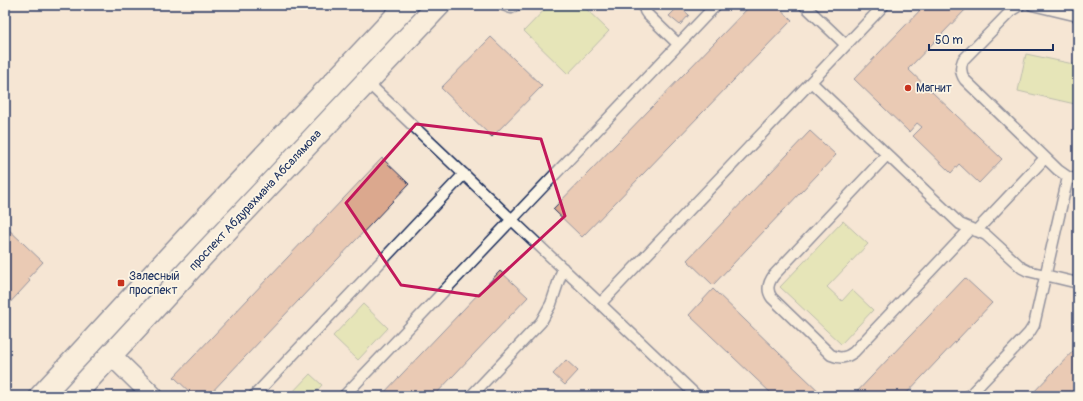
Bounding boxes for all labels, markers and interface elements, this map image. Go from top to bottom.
scale bar [929,26,1053,52]
text: 50 m [935,33,963,48]
place label: Магнит [916,81,952,96]
marker: Магнит [903,83,913,93]
street label: проспект Абдурахмана Абсалямова [186,126,325,274]
place label: Залесный проспект [129,269,180,298]
marker: Залесный проспект [116,278,126,288]

